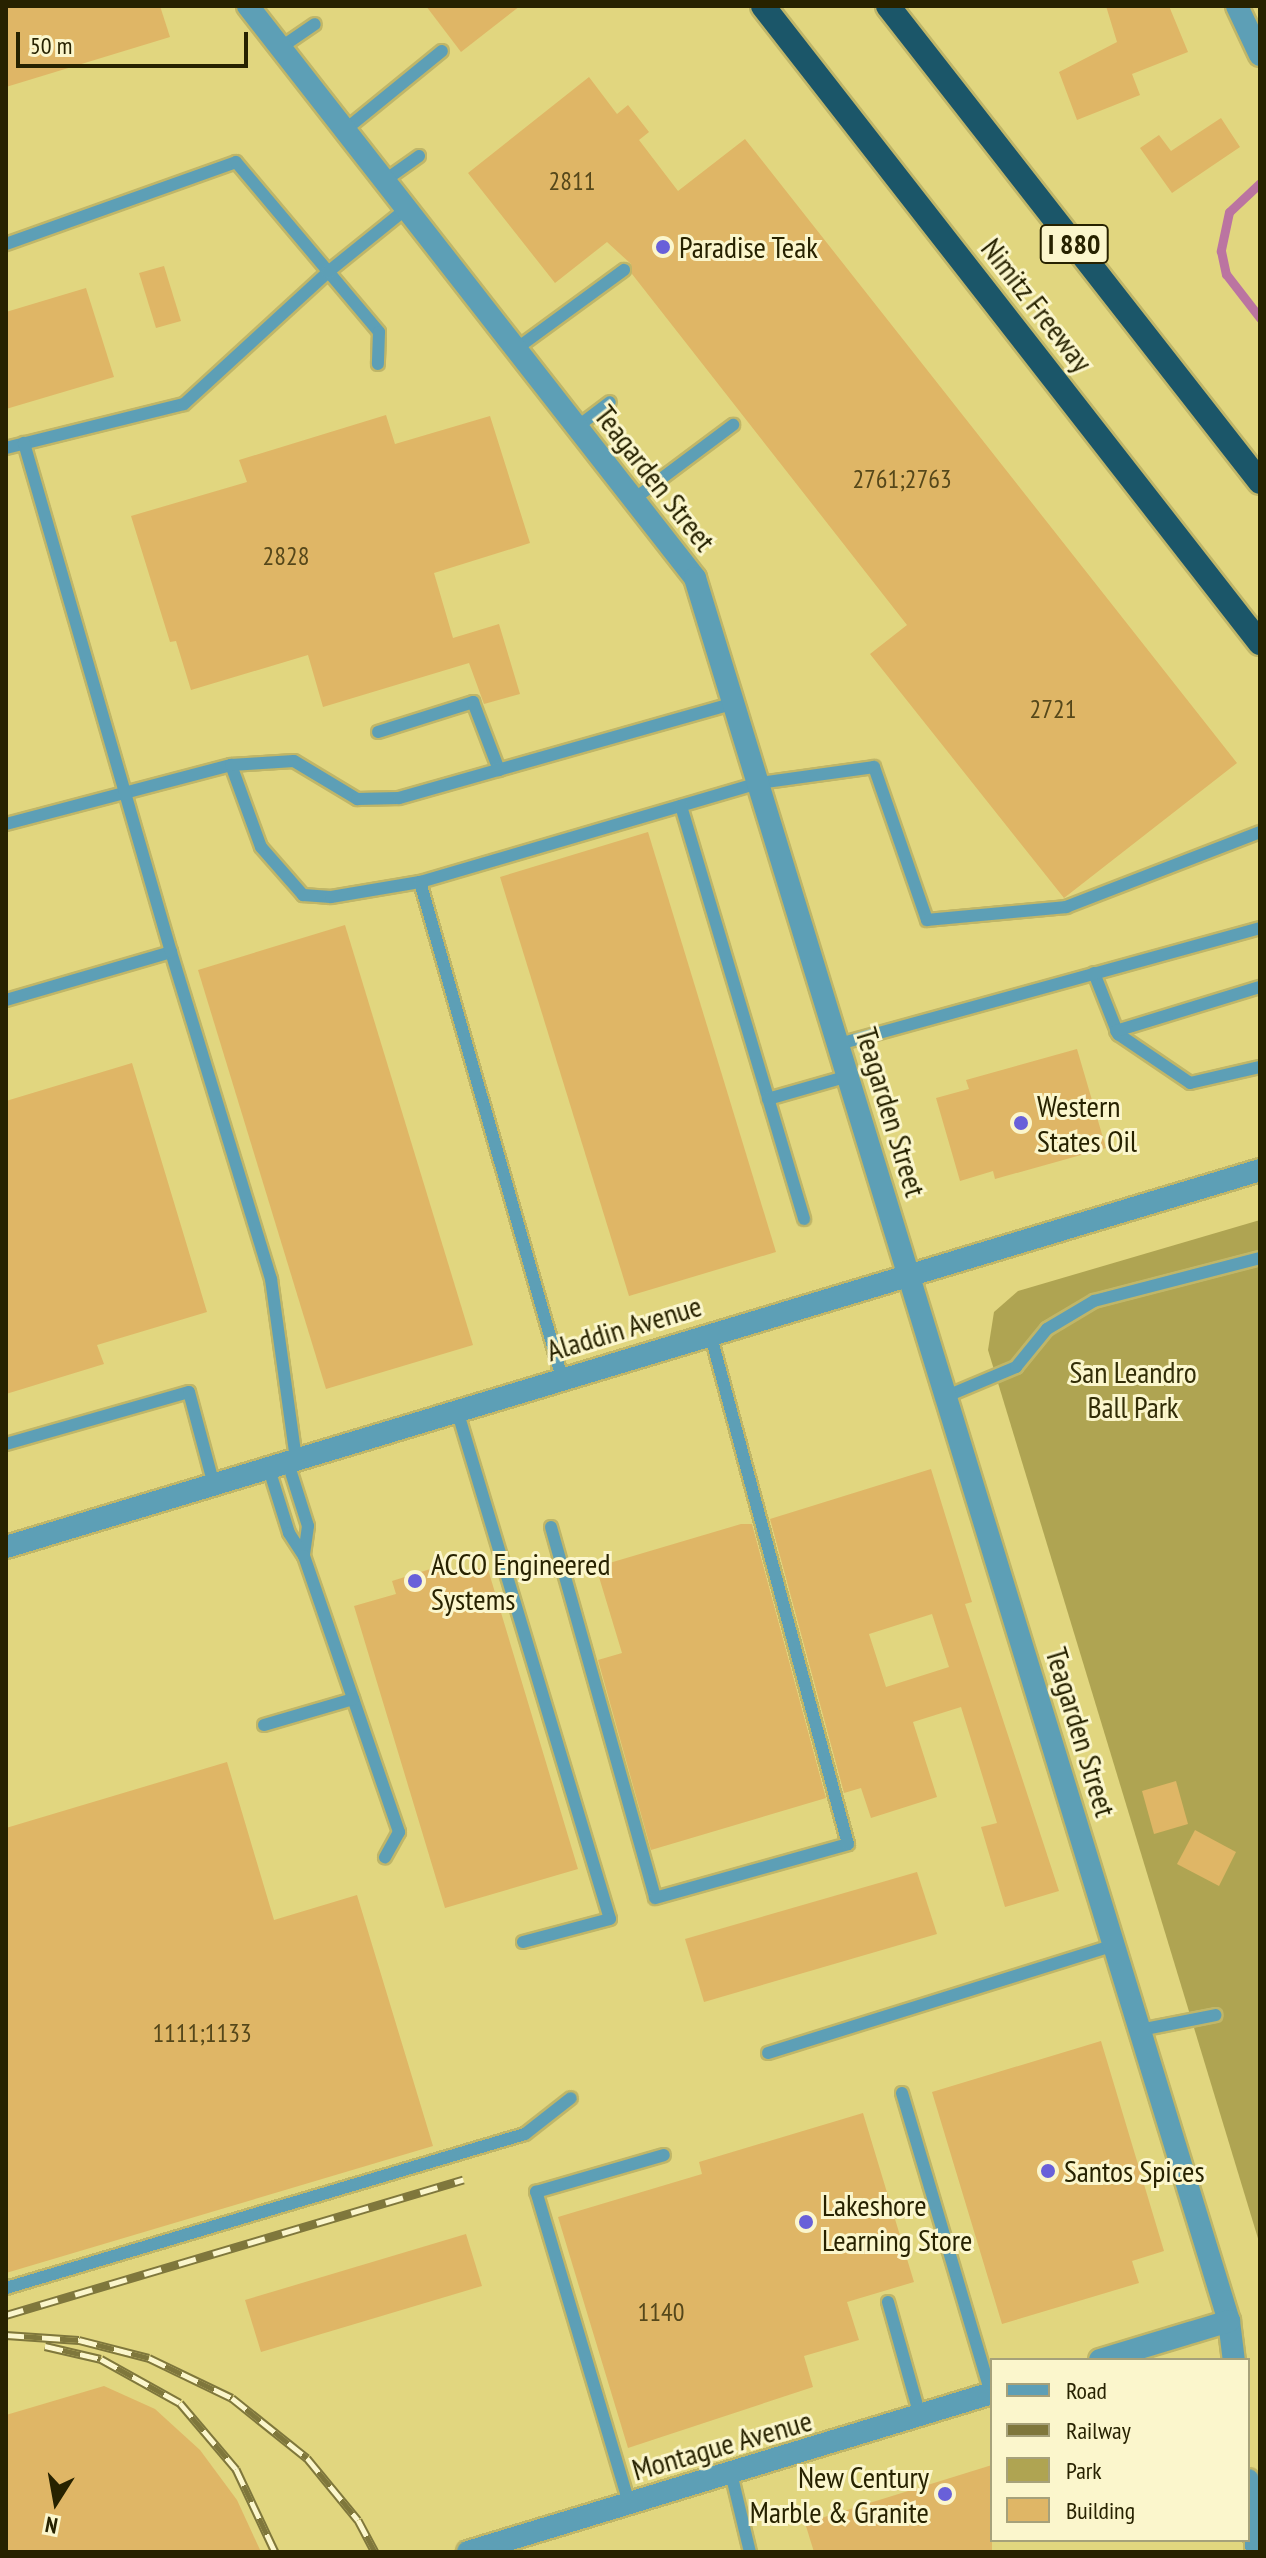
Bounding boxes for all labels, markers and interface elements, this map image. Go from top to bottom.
scale bar [20,16,252,66]
text: 50 m [30,30,72,61]
house number: 2811 [549,165,595,197]
road number: I 880 [1038,220,1110,268]
place label: Paradise Teak [679,229,819,265]
street label: Nimitz Freeway [974,231,1100,379]
marker: Paradise Teak [654,238,672,256]
street label: Teagarden Street [587,398,723,558]
house number: 2761;2763 [852,463,952,495]
house number: 2828 [263,540,309,572]
house number: 2721 [1030,693,1076,725]
street label: Teagarden Street [848,1023,934,1201]
place label: Western States Oil [1037,1088,1137,1158]
marker: Western States Oil [1012,1114,1030,1132]
street label: Aladdin Avenue [542,1287,706,1369]
park label: San Leandro Ball Park [1069,1354,1197,1424]
place label: ACCO Engineered Systems [431,1546,610,1616]
marker: ACCO Engineered Systems [406,1572,424,1590]
street label: Teagarden Street [1038,1643,1124,1821]
house number: 1111;1133 [152,2017,252,2049]
place label: Santos Spices [1064,2153,1205,2189]
marker: Santos Spices [1039,2162,1057,2180]
place label: Lakeshore Learning Store [822,2187,972,2258]
marker: Lakeshore Learning Store [797,2213,815,2231]
house number: 1140 [638,2296,684,2328]
legend [990,2358,1250,2542]
text: Road [1066,2375,1107,2406]
street label: Montague Avenue [628,2402,816,2488]
text: Railway [1066,2415,1131,2446]
text: Park [1066,2455,1102,2486]
place label: New Century Marble & Granite [750,2459,929,2530]
north arrow [16,2462,96,2542]
marker: New Century Marble & Granite [936,2485,954,2503]
text: Building [1066,2495,1135,2526]
text: N [43,2511,60,2540]

